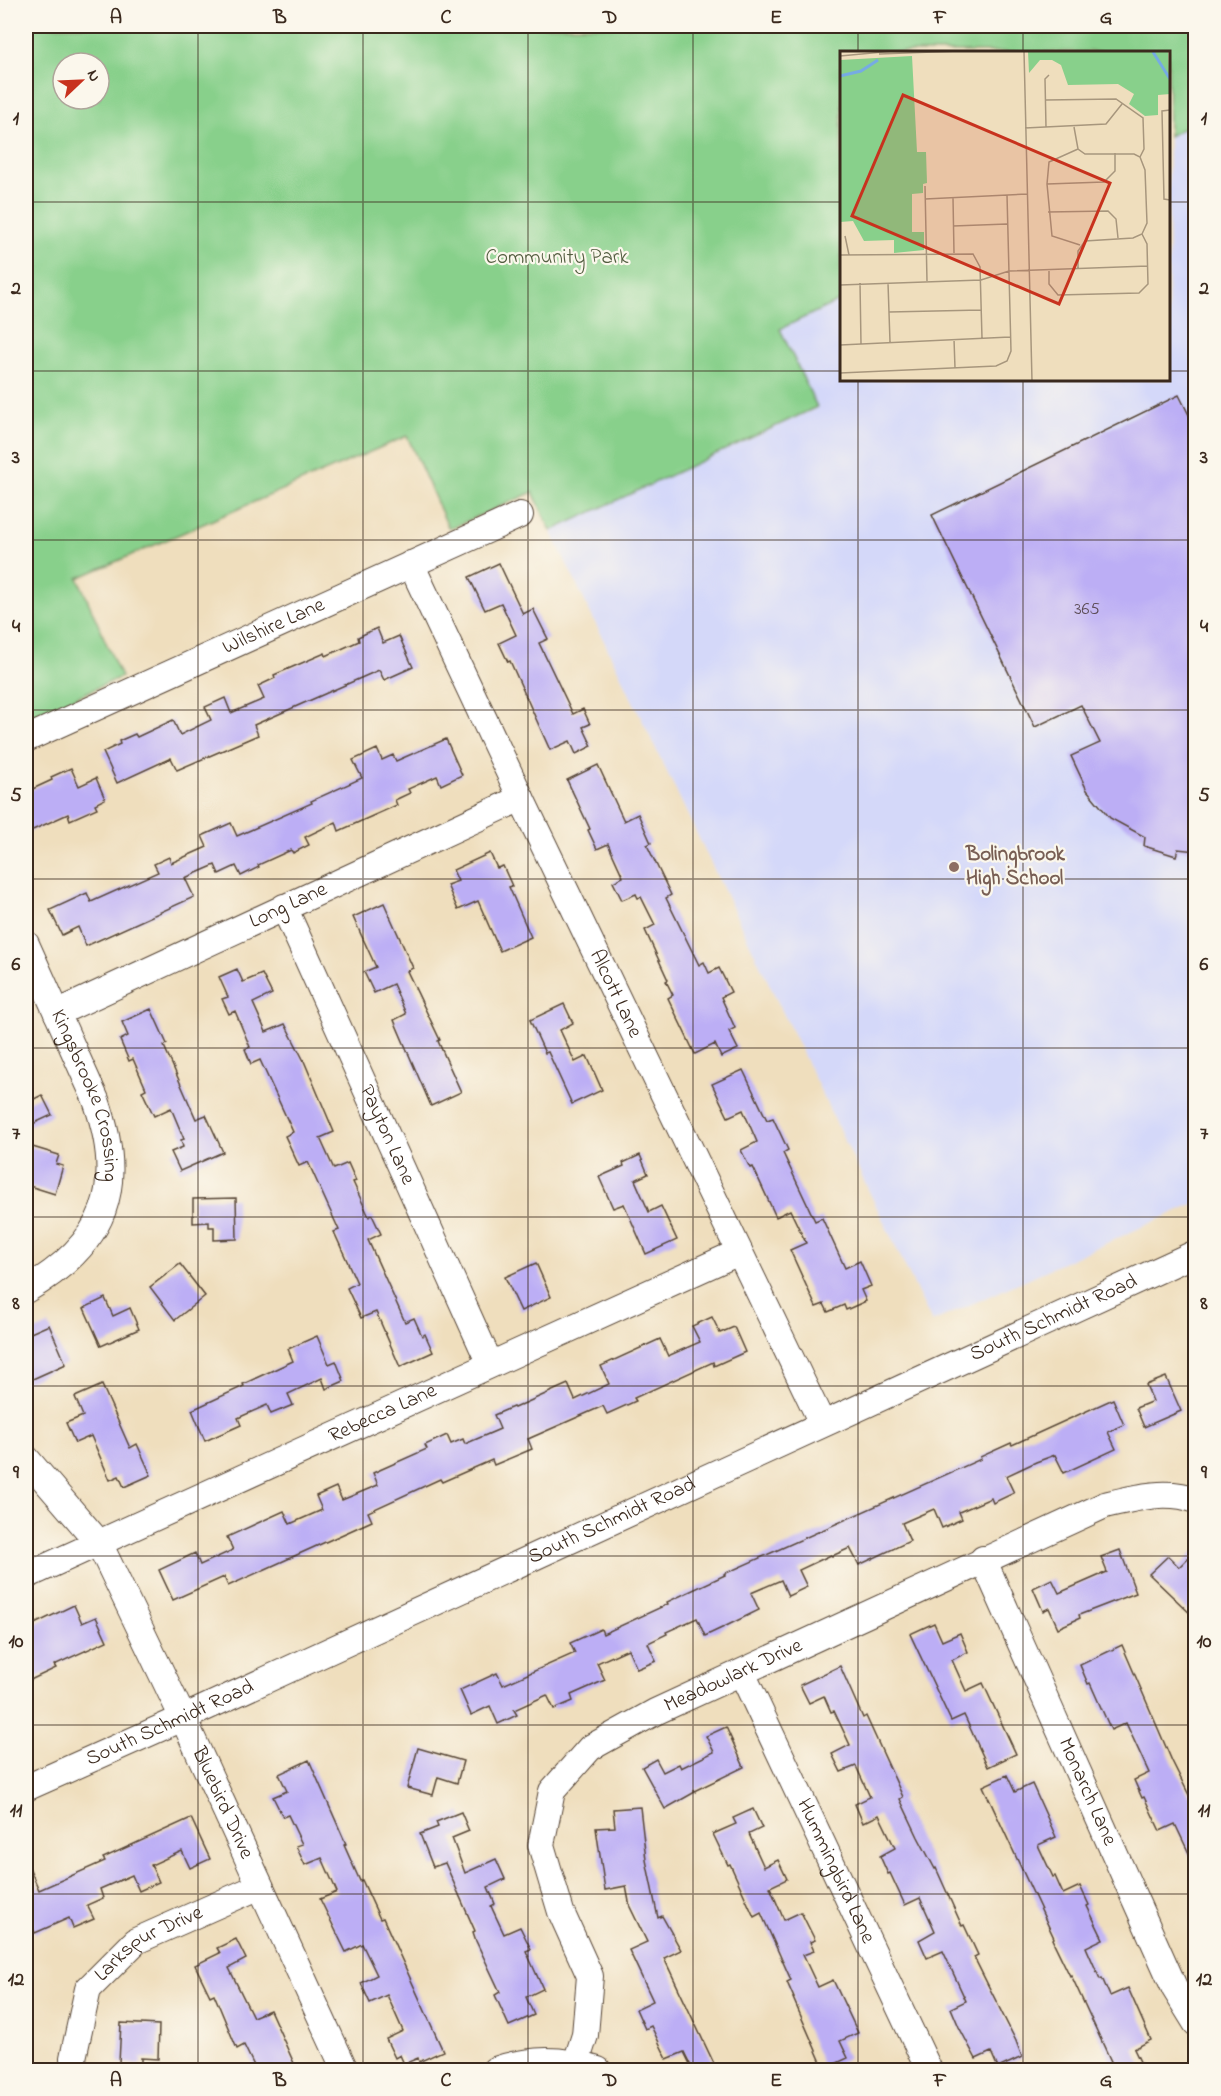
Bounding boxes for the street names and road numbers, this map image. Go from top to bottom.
street label: Wilshire Lane [218,590,330,663]
street label: Long Lane [245,875,333,937]
street label: Alcott Lane [581,945,650,1044]
street label: Kingsbrooke Crossing [42,1005,125,1183]
street label: Payton Lane [351,1080,423,1190]
street label: South Schmidt Road [965,1267,1143,1370]
street label: Rebecca Lane [324,1376,442,1451]
street label: South Schmidt Road [523,1470,701,1573]
street label: Meadowlark Drive [659,1631,808,1721]
street label: South Schmidt Road [81,1672,259,1774]
street label: Monarch Lane [1050,1733,1124,1851]
street label: Bluebird Drive [183,1742,261,1865]
street label: Hummingbird Lane [788,1794,883,1949]
street label: Larkspur Drive [88,1898,208,1989]

